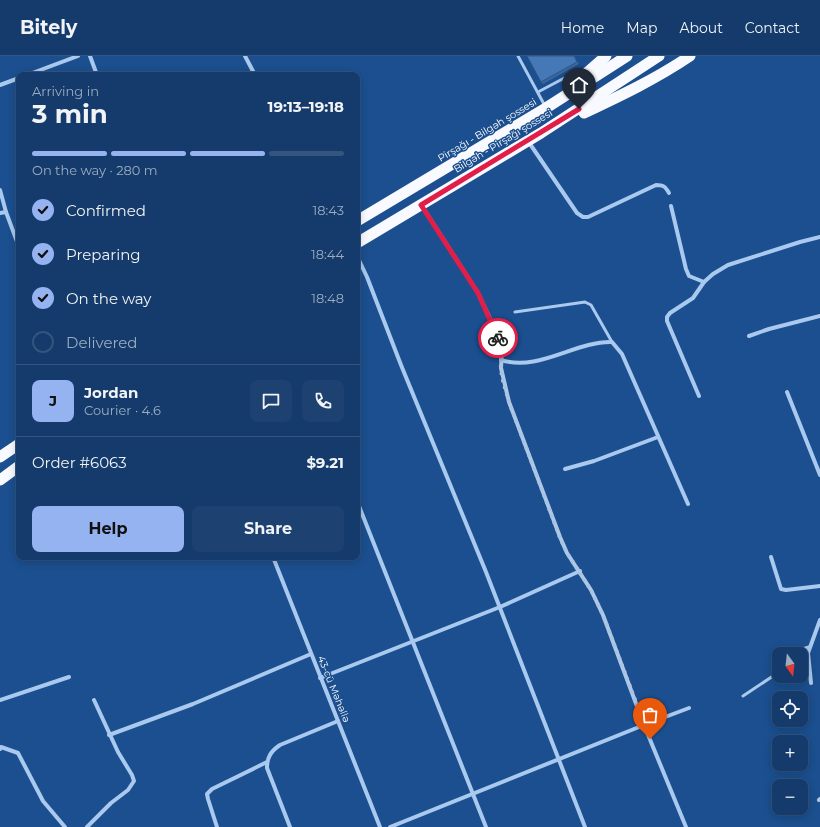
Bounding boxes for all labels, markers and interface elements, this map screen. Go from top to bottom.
text: Bitely [20,16,77,39]
text: Home [561,19,604,37]
text: Map [626,19,657,37]
text: About [679,19,723,37]
text: Contact [745,19,800,37]
pin [562,68,596,109]
icon: home [568,74,590,96]
text: Arriving in [32,83,99,99]
street label: Pirşağı - Bilgəh şossesi [435,95,539,165]
text: 19:13–19:18 [268,97,344,116]
text: 3 min [32,98,108,130]
street label: Bilgəh - Pirşağı şossesi [451,106,555,176]
text: On the way · 280 m [32,162,158,178]
icon: check [32,199,54,221]
text: Confirmed [66,201,146,220]
text: 18:43 [313,202,344,218]
icon: check [32,243,54,265]
text: Preparing [66,245,141,264]
text: 18:44 [311,246,344,262]
icon: check [32,287,54,309]
text: On the way [66,289,151,308]
text: 18:48 [311,290,344,306]
courier [478,318,518,358]
icon: bike [487,327,509,349]
text: Delivered [66,333,138,352]
button: chat [250,380,292,422]
button: phone [302,380,344,422]
text: Jordan [84,383,138,402]
text: J [49,391,57,410]
text: Courier · 4.6 [84,402,161,418]
text: Order #6063 [32,453,127,472]
text: $9.21 [306,453,344,472]
button: Help [32,506,184,552]
button: Share [192,506,344,552]
north arrow [772,647,808,683]
map controls [772,647,808,815]
street label: 43-cü Məhəllə [315,654,353,724]
button: locate [772,691,808,727]
pin [633,698,667,739]
icon: bag [639,704,661,726]
button: + [772,735,808,771]
button: − [772,779,808,815]

